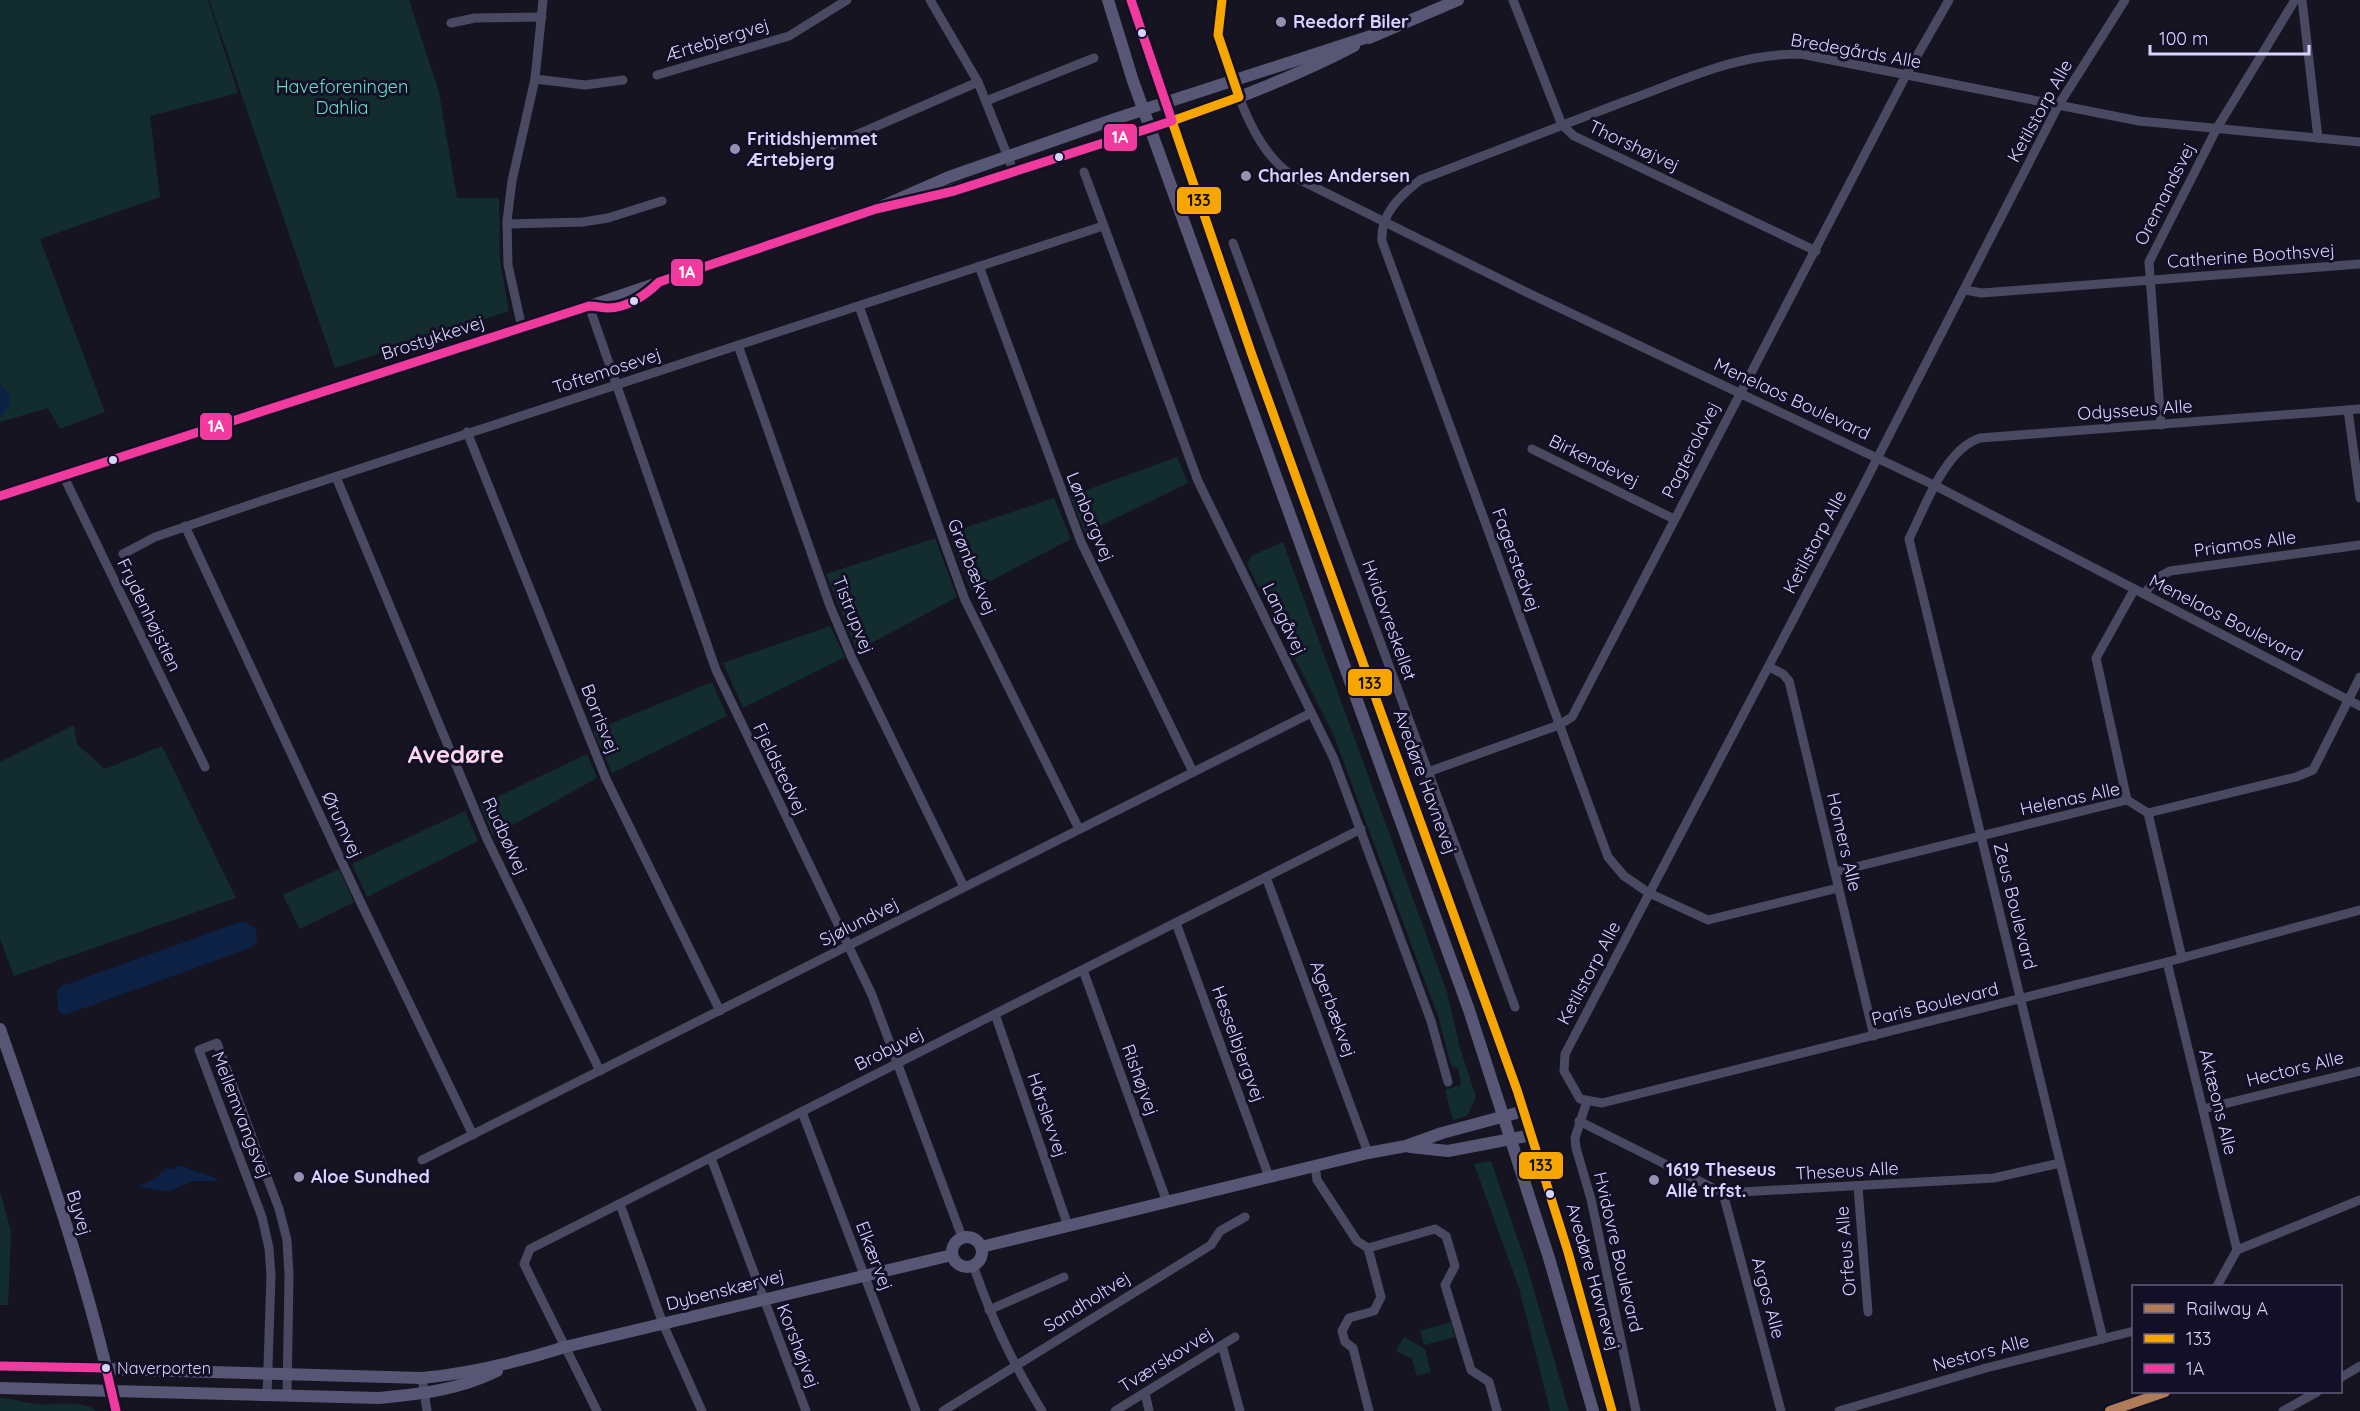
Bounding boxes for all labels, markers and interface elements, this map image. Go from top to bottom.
place label: Reedorf Biler [1293,10,1409,33]
street label: Ærtebjergvej [662,13,772,66]
marker: Reedorf Biler [1274,15,1288,29]
scale bar [2150,18,2309,56]
unlabelled marker [1136,27,1148,39]
text: 100 m [2159,27,2208,50]
street label: Bredegårds Alle [1789,28,1923,73]
street label: Ketilstorp Alle [2002,55,2077,166]
park label: Haveforeningen Dahlia [276,75,408,119]
street label: Thorshøjvej [1585,114,1683,177]
line badge: 1A [1103,123,1138,152]
place label: Fritidshjemmet Ærtebjerg [747,127,878,171]
text: 1A [1112,127,1129,147]
street label: Oremandsvej [2129,139,2200,249]
marker: Fritidshjemmet Ærtebjerg [728,142,742,156]
unlabelled marker [1053,151,1065,163]
place label: Charles Andersen [1258,164,1410,187]
marker: Charles Andersen [1239,169,1253,183]
line badge: 133 [1176,186,1222,215]
text: 133 [1187,190,1211,210]
street label: Catherine Boothsvej [2166,238,2336,273]
line badge: 1A [670,258,704,287]
text: 1A [679,262,696,282]
unlabelled marker [628,295,640,307]
street label: Brostykkevej [378,310,487,365]
street label: Toftemosevej [550,342,664,399]
street label: Menelaos Boulevard [1710,352,1874,445]
street label: Odysseus Alle [2077,394,2193,425]
street label: Pagteroldvej [1656,397,1725,502]
line badge: 1A [199,412,233,441]
text: 1A [208,416,225,436]
street label: Birkendevej [1545,429,1643,492]
unlabelled marker [107,454,119,466]
street label: Lønborgvej [1061,469,1120,565]
street label: Ketilstorp Alle [1778,486,1851,598]
street label: Fagerstedvej [1487,505,1546,615]
street label: Grønbækvej [943,515,1002,618]
street label: Priamos Alle [2192,525,2298,562]
street label: Frydenhøjstien [112,554,187,675]
street label: Hvidovreskellet [1357,556,1422,683]
street label: Menelaos Boulevard [2145,569,2307,666]
street label: Tistrupvej [827,573,879,657]
street label: Langåvej [1257,579,1312,659]
line badge: 133 [1347,668,1393,697]
text: 133 [1358,673,1382,693]
street label: Borrisvej [576,681,625,757]
street label: Avedøre Havnevej [1389,706,1462,857]
street label: Fjeldstedvej [748,719,813,819]
district label: Avedøre [408,739,504,769]
street label: Helenas Alle [2018,777,2122,820]
street label: Ørumvej [317,788,368,862]
street label: Homers Alle [1822,790,1867,893]
street label: Rudbølvej [477,793,533,878]
street label: Zeus Boulevard [1989,840,2042,972]
street label: Sjølundvej [815,892,902,951]
street label: Ketilstorp Alle [1552,917,1625,1029]
street label: Agerbækvej [1305,958,1362,1060]
street label: Paris Boulevard [1869,977,2001,1030]
street label: Hesselbjergvej [1207,982,1270,1105]
street label: Brobyvej [850,1021,927,1076]
street label: Rishøjvej [1117,1041,1164,1119]
street label: Hectors Alle [2244,1045,2346,1092]
street label: Aktæons Alle [2194,1047,2243,1157]
street label: Mellemvangsvej [207,1048,276,1182]
street label: Hårslevvej [1022,1069,1073,1160]
line badge: 133 [1518,1151,1564,1180]
text: 133 [1529,1155,1553,1175]
street label: Theseus Alle [1795,1156,1899,1185]
place label: 1619 Theseus Allé trfst. [1666,1158,1776,1202]
place label: Aloe Sundhed [311,1165,430,1188]
street label: Hvidovre Boulevard [1589,1169,1648,1334]
marker: Aloe Sundhed [292,1170,306,1184]
marker: 1619 Theseus Allé trfst. [1647,1173,1661,1187]
street label: Byvej [62,1187,97,1238]
unlabelled marker [1544,1188,1556,1200]
street label: Avedøre Havnevej [1561,1201,1626,1353]
street label: Orfeus Alle [1830,1205,1861,1297]
street label: Elkærvej [851,1218,898,1294]
street label: Argos Alle [1747,1255,1790,1341]
street label: Dybenskærvej [663,1264,786,1315]
street label: Sandholtvej [1039,1266,1134,1337]
legend [2132,1285,2342,1393]
text: Railway A [2186,1297,2268,1320]
street label: Korshøjvej [772,1300,825,1391]
street label: Tværskovvej [1114,1322,1217,1398]
text: 133 [2186,1327,2212,1350]
street label: Nestors Alle [1930,1329,2032,1376]
text: 1A [2186,1357,2205,1380]
place label: Naverporten [117,1358,211,1378]
marker: Naverporten [100,1362,112,1374]

